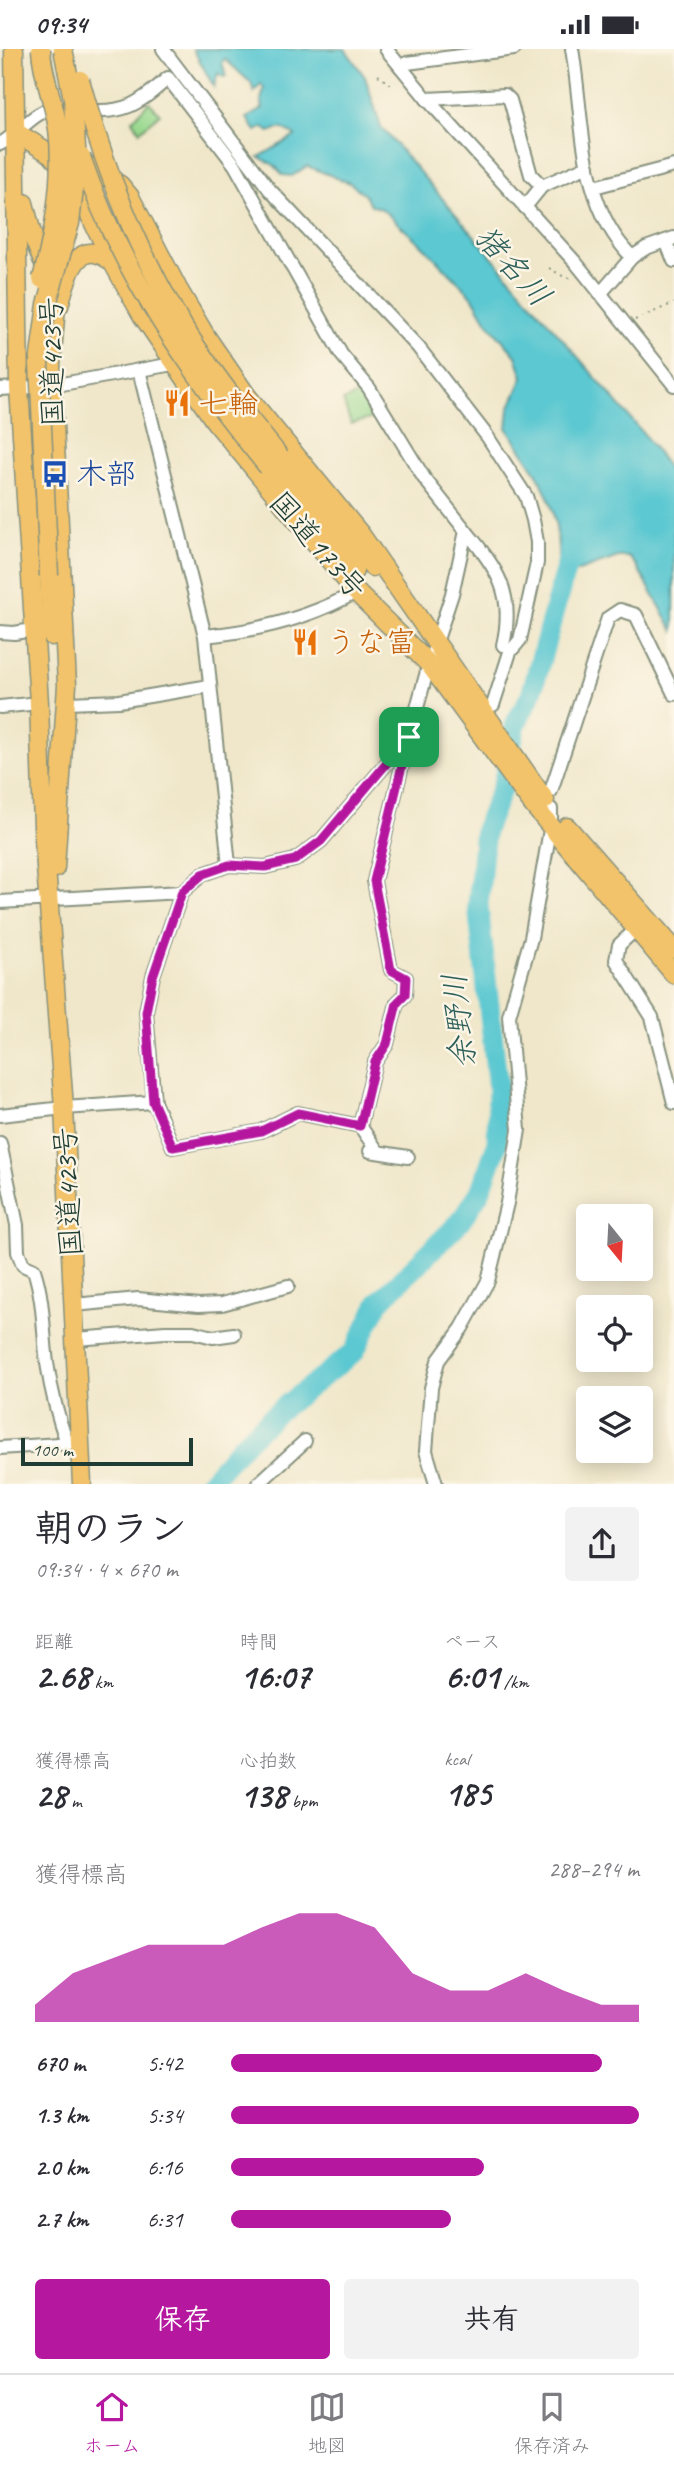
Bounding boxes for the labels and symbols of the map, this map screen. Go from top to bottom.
water label: 猪名川 [466,217,560,315]
street label: 国道423号 [32,296,72,428]
place label: 七輪 [198,384,258,422]
restaurant icon: 七輪 [162,388,192,418]
place label: 木部 [76,455,136,493]
bus stop icon: 木部 [40,459,70,489]
street label: 国道173号 [261,483,375,607]
place label: うな富 [326,623,416,661]
restaurant icon: うな富 [290,627,320,657]
pin [379,707,439,767]
water label: 余野川 [434,971,484,1071]
street label: 国道423号 [46,1126,90,1258]
north arrow [576,1204,653,1281]
scale bar [21,1435,192,1467]

